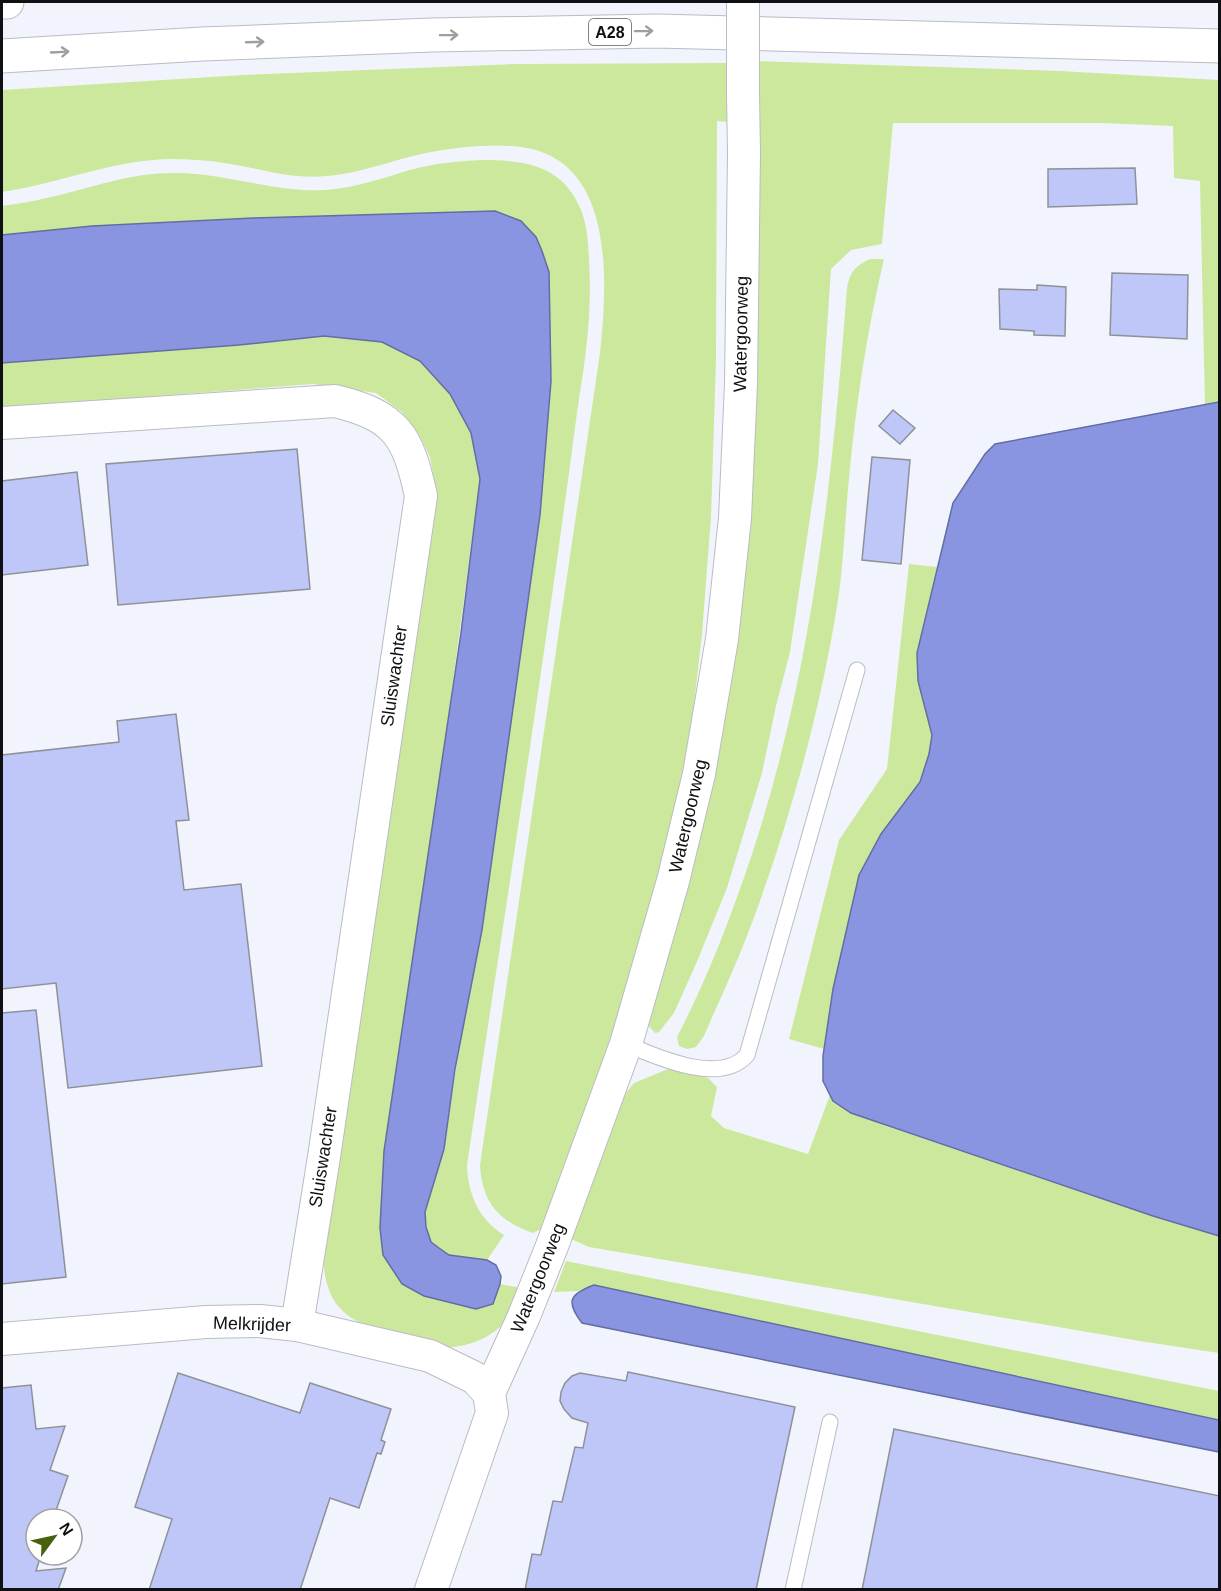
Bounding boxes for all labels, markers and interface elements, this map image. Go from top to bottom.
road number: A28 [589,19,631,45]
one-way arrow [634,25,654,37]
one-way arrow [439,29,459,41]
one-way arrow [244,36,264,47]
one-way arrow [49,47,69,58]
street label: Watergoorweg [730,276,752,392]
street label: Sluiswachter [377,624,411,728]
street label: Watergoorweg [665,757,711,875]
street label: Sluiswachter [305,1105,341,1209]
street label: Watergoorweg [507,1220,569,1336]
street label: Melkrijder [213,1313,291,1335]
north arrow [24,1507,84,1567]
text: N [56,1520,76,1539]

